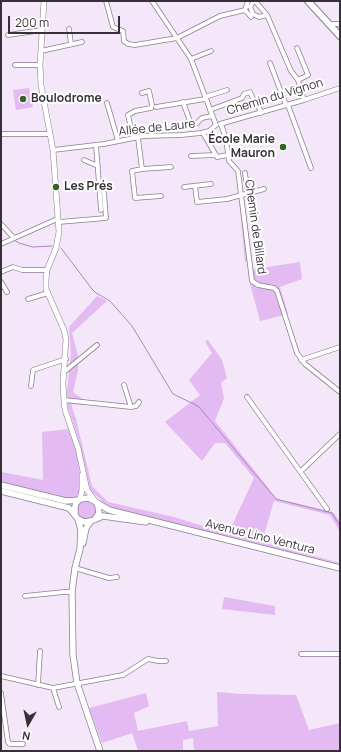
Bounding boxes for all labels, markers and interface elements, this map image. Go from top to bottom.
scale bar [10,8,122,34]
text: 200 m [15,14,49,31]
street label: Chemin du Vignon [225,76,325,118]
place label: Boulodrome [31,92,102,106]
marker: Boulodrome [18,94,28,104]
street label: Allée de Laure [118,117,196,139]
place label: École Marie Mauron [208,133,275,161]
marker: École Marie Mauron [278,142,288,152]
street label: Chemin de Billard [241,179,269,275]
place label: Les Prés [64,180,113,194]
marker: Les Prés [51,182,61,192]
street label: Avenue Lino Ventura [204,516,316,558]
north arrow [8,704,48,744]
text: N [21,728,31,744]

